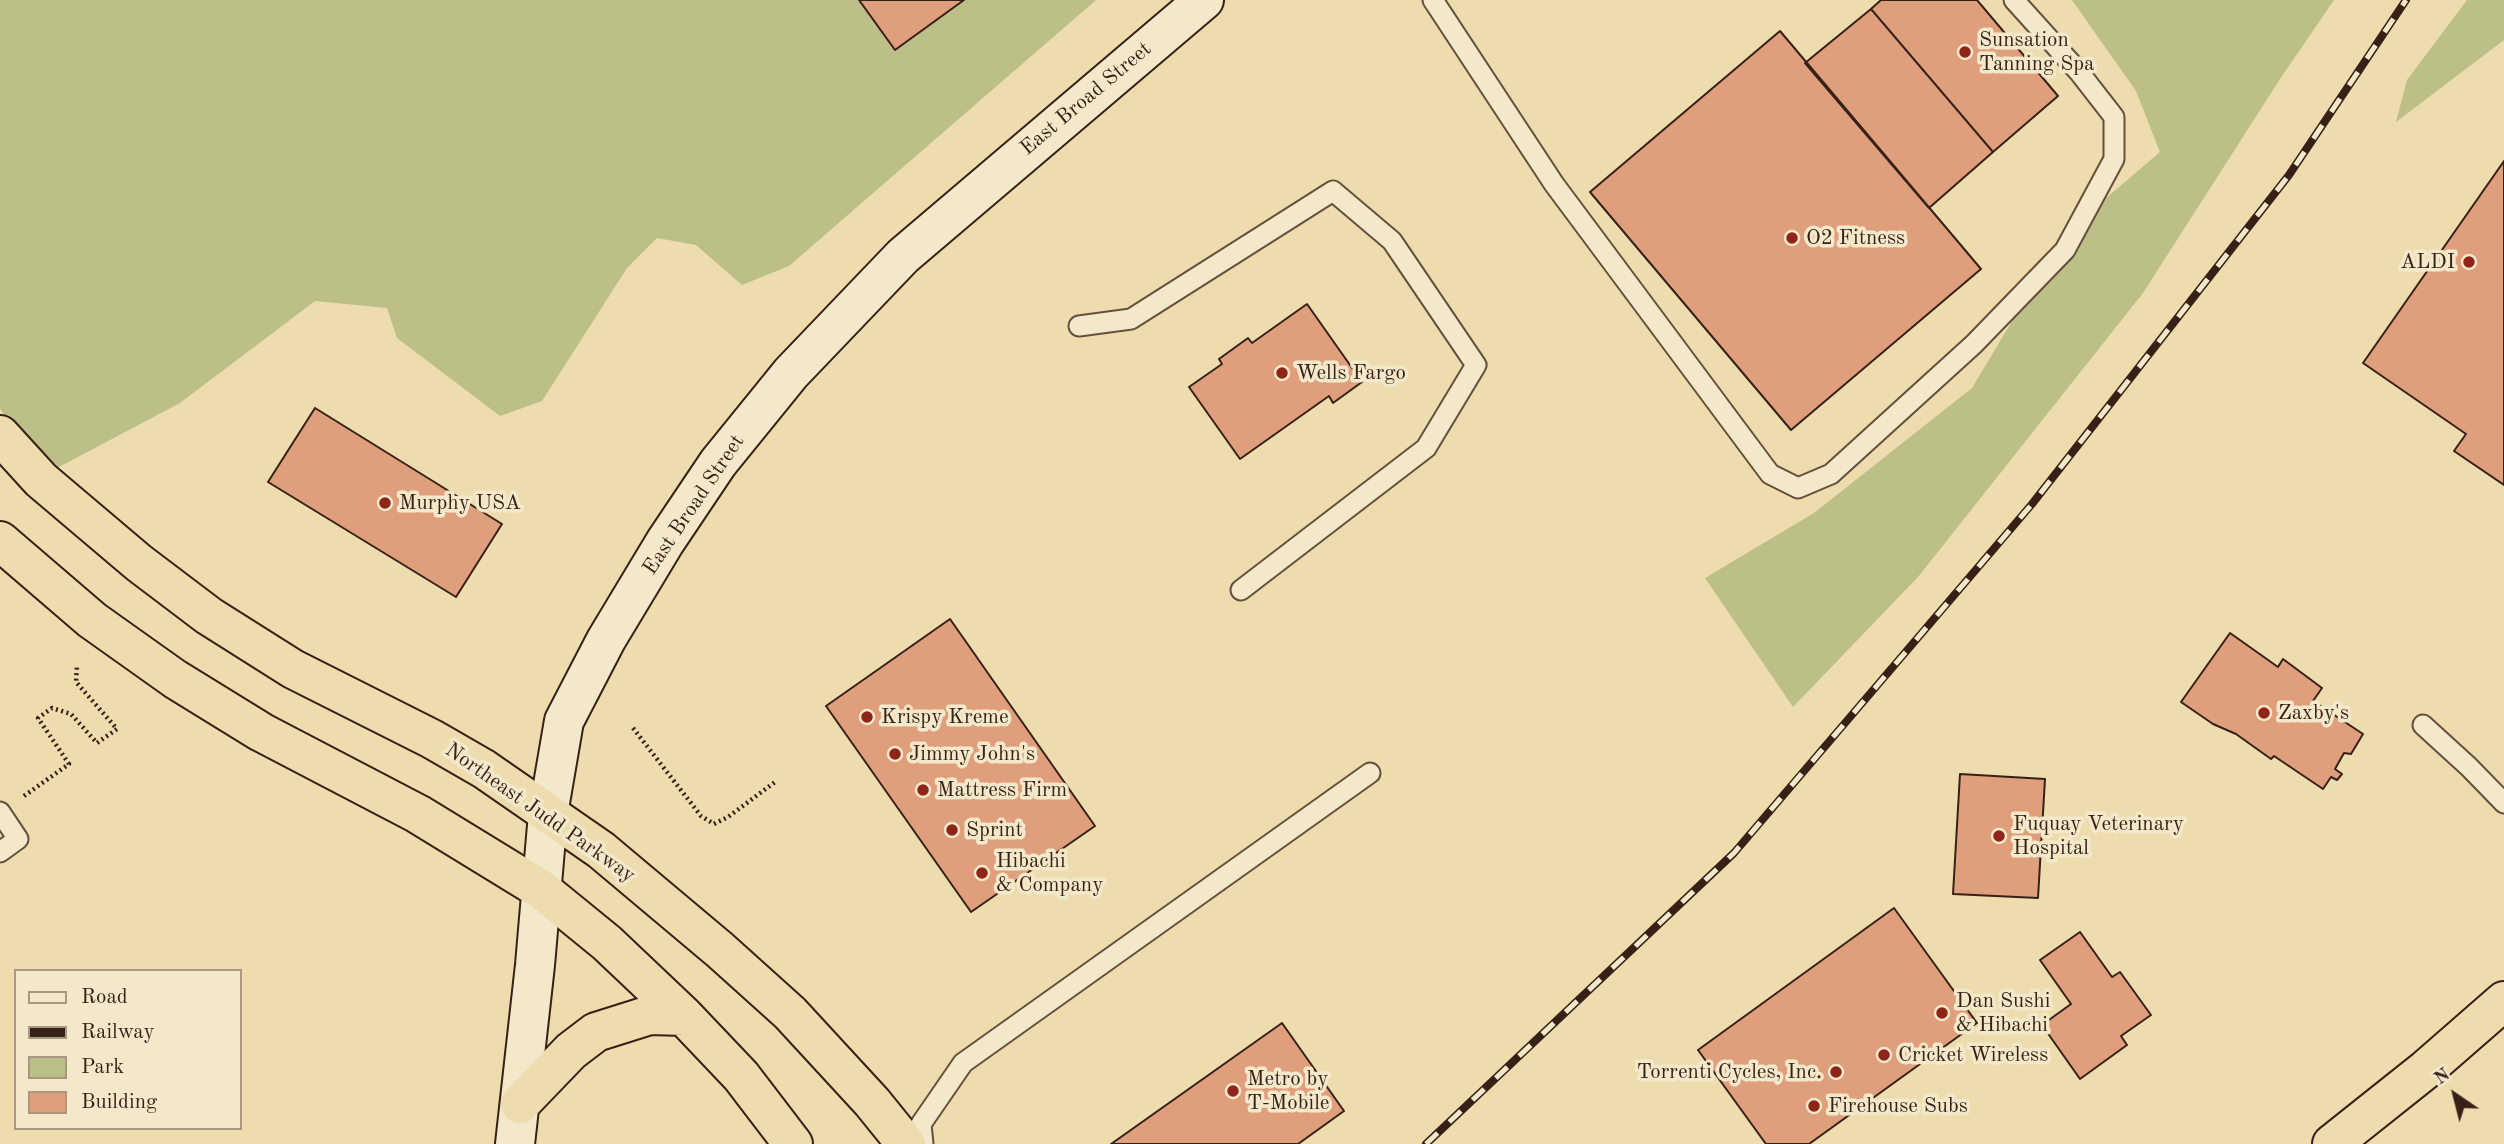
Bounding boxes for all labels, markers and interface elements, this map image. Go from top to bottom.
place label: Sunsation Tanning Spa [1979,27,2094,77]
street label: East Broad Street [1015,37,1157,161]
marker: Sunsation Tanning Spa [1957,44,1973,60]
place label: O2 Fitness [1806,225,1905,251]
marker: O2 Fitness [1784,230,1800,246]
place label: ALDI [2400,249,2455,275]
marker: ALDI [2461,254,2477,270]
place label: Wells Fargo [1296,360,1406,386]
marker: Wells Fargo [1274,365,1290,381]
street label: East Broad Street [638,430,750,580]
place label: Murphy USA [399,490,521,516]
marker: Murphy USA [377,495,393,511]
place label: Zaxby's [2278,700,2349,726]
place label: Krispy Kreme [881,704,1009,730]
marker: Zaxby's [2256,705,2272,721]
marker: Krispy Kreme [859,709,875,725]
street label: Northeast Judd Parkway [440,738,640,888]
place label: Jimmy John's [909,741,1035,767]
marker: Jimmy John's [887,746,903,762]
place label: Mattress Firm [937,777,1067,803]
marker: Mattress Firm [915,782,931,798]
place label: Fuquay Veterinary Hospital [2013,811,2184,861]
place label: Sprint [966,817,1023,843]
marker: Sprint [944,822,960,838]
marker: Fuquay Veterinary Hospital [1991,828,2007,844]
place label: Hibachi & Company [996,848,1103,898]
marker: Hibachi & Company [974,865,990,881]
legend [14,969,242,1130]
text: Road [81,987,128,1008]
place label: Dan Sushi & Hibachi [1956,988,2050,1038]
marker: Dan Sushi & Hibachi [1934,1005,1950,1021]
text: Railway [81,1022,155,1043]
place label: Cricket Wireless [1898,1042,2048,1068]
marker: Cricket Wireless [1876,1047,1892,1063]
text: Park [81,1057,124,1078]
place label: Torrenti Cycles, Inc. [1637,1059,1822,1085]
north arrow [2420,1060,2490,1130]
marker: Torrenti Cycles, Inc. [1828,1064,1844,1080]
text: N [2431,1065,2454,1089]
place label: Metro by T-Mobile [1247,1066,1330,1116]
marker: Metro by T-Mobile [1225,1083,1241,1099]
text: Building [81,1092,157,1113]
place label: Firehouse Subs [1828,1093,1968,1119]
marker: Firehouse Subs [1806,1098,1822,1114]

